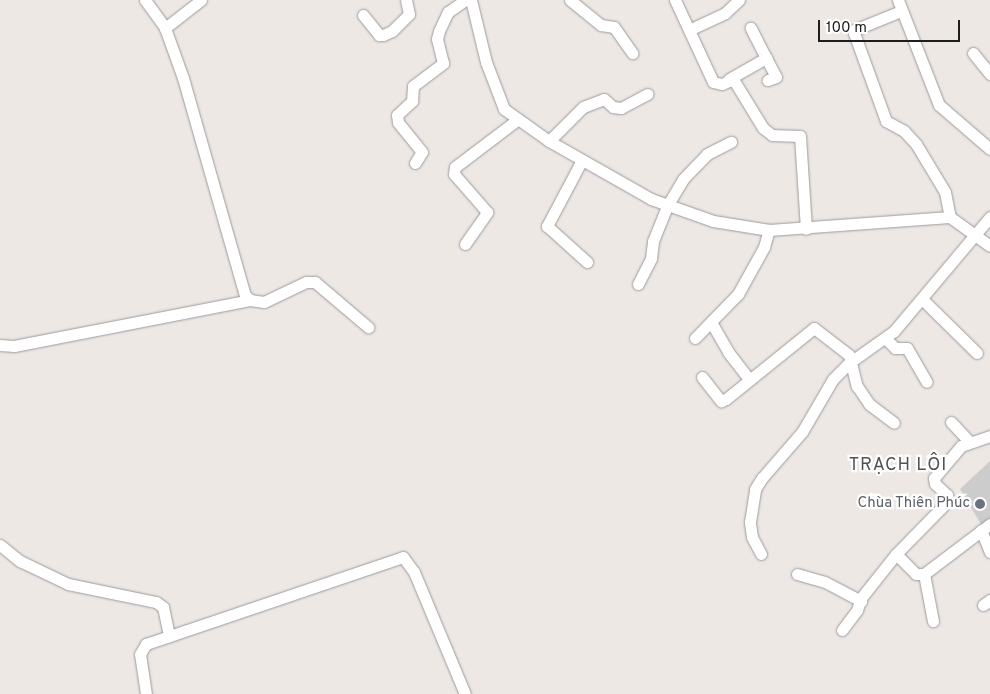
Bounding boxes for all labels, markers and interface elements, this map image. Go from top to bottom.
scale bar [820,10,962,42]
text: 100 m [826,19,867,38]
district label: TRẠCH LÔI [848,455,948,477]
place label: Chùa Thiên Phúc [857,495,970,513]
marker: Chùa Thiên Phúc [974,498,986,510]

